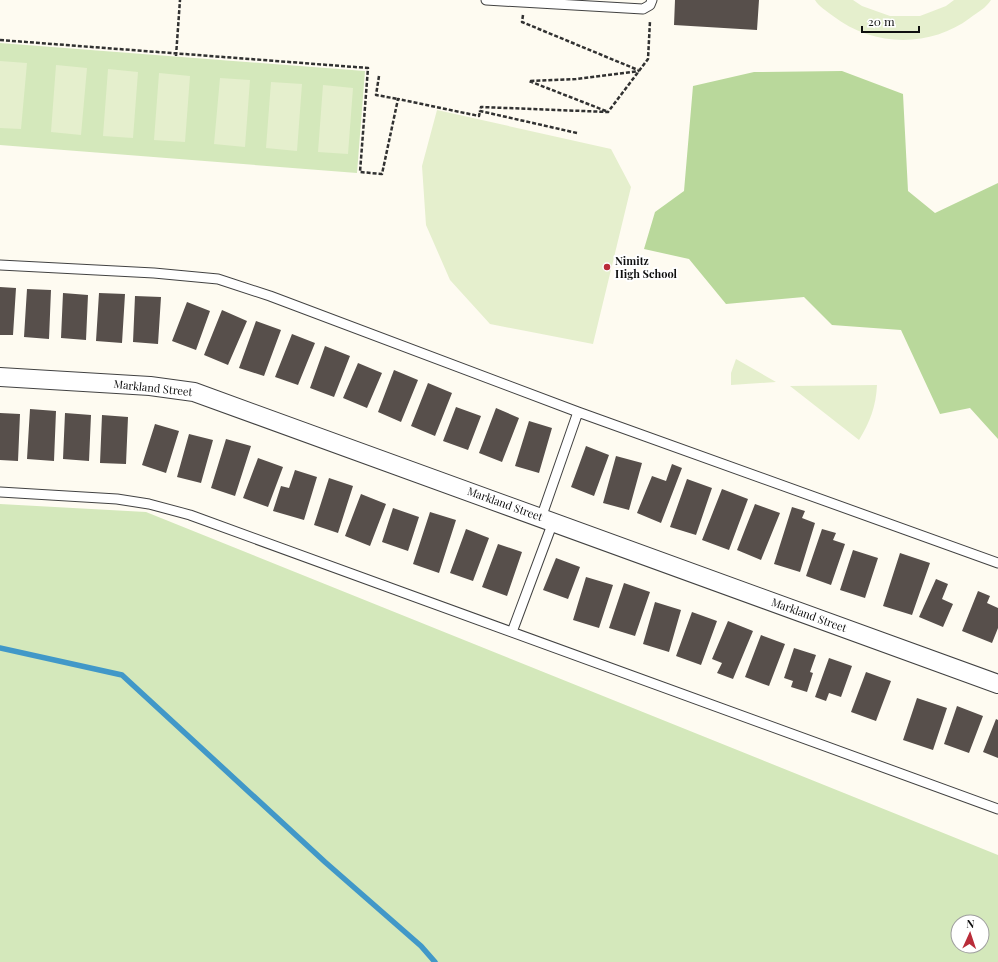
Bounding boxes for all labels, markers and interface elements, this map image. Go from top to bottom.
scale bar [862,8,919,34]
text: 20 m [868,13,895,29]
place label: Nimitz High School [615,253,677,281]
marker: Nimitz High School [602,262,612,272]
street label: Markland Street [113,376,193,399]
street label: Markland Street [465,483,545,524]
street label: Markland Street [769,594,849,635]
north arrow [950,914,990,954]
text: N [966,916,975,931]

